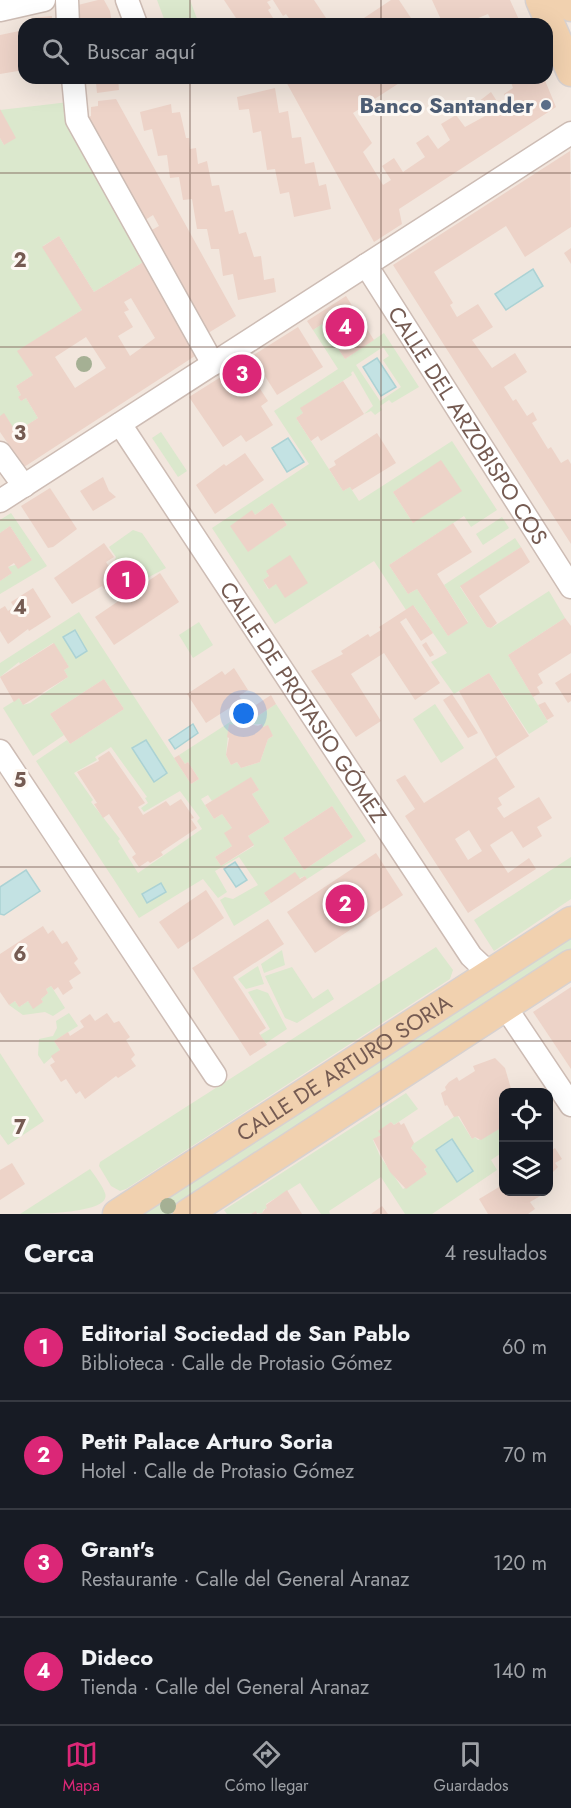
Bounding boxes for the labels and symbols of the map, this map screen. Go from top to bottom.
place label: Banco Santander [359,89,534,121]
marker: Banco Santander [539,98,553,112]
text: 2 [13,246,27,275]
street label: CALLE DEL ARZOBISPO COS [380,300,556,551]
pin: 4 [326,304,364,350]
pin: 3 [222,352,262,397]
text: 3 [14,419,26,448]
pin: 1 [106,558,146,602]
street label: CALLE DE PROTASIO GÓMEZ [212,575,395,829]
text: 4 [13,593,27,622]
your location [229,699,258,728]
text: 5 [14,766,27,795]
pin: 2 [326,882,364,926]
text: 6 [13,940,27,969]
street label: CALLE DE ARTURO SORIA [230,986,458,1149]
text: 7 [14,1113,27,1142]

